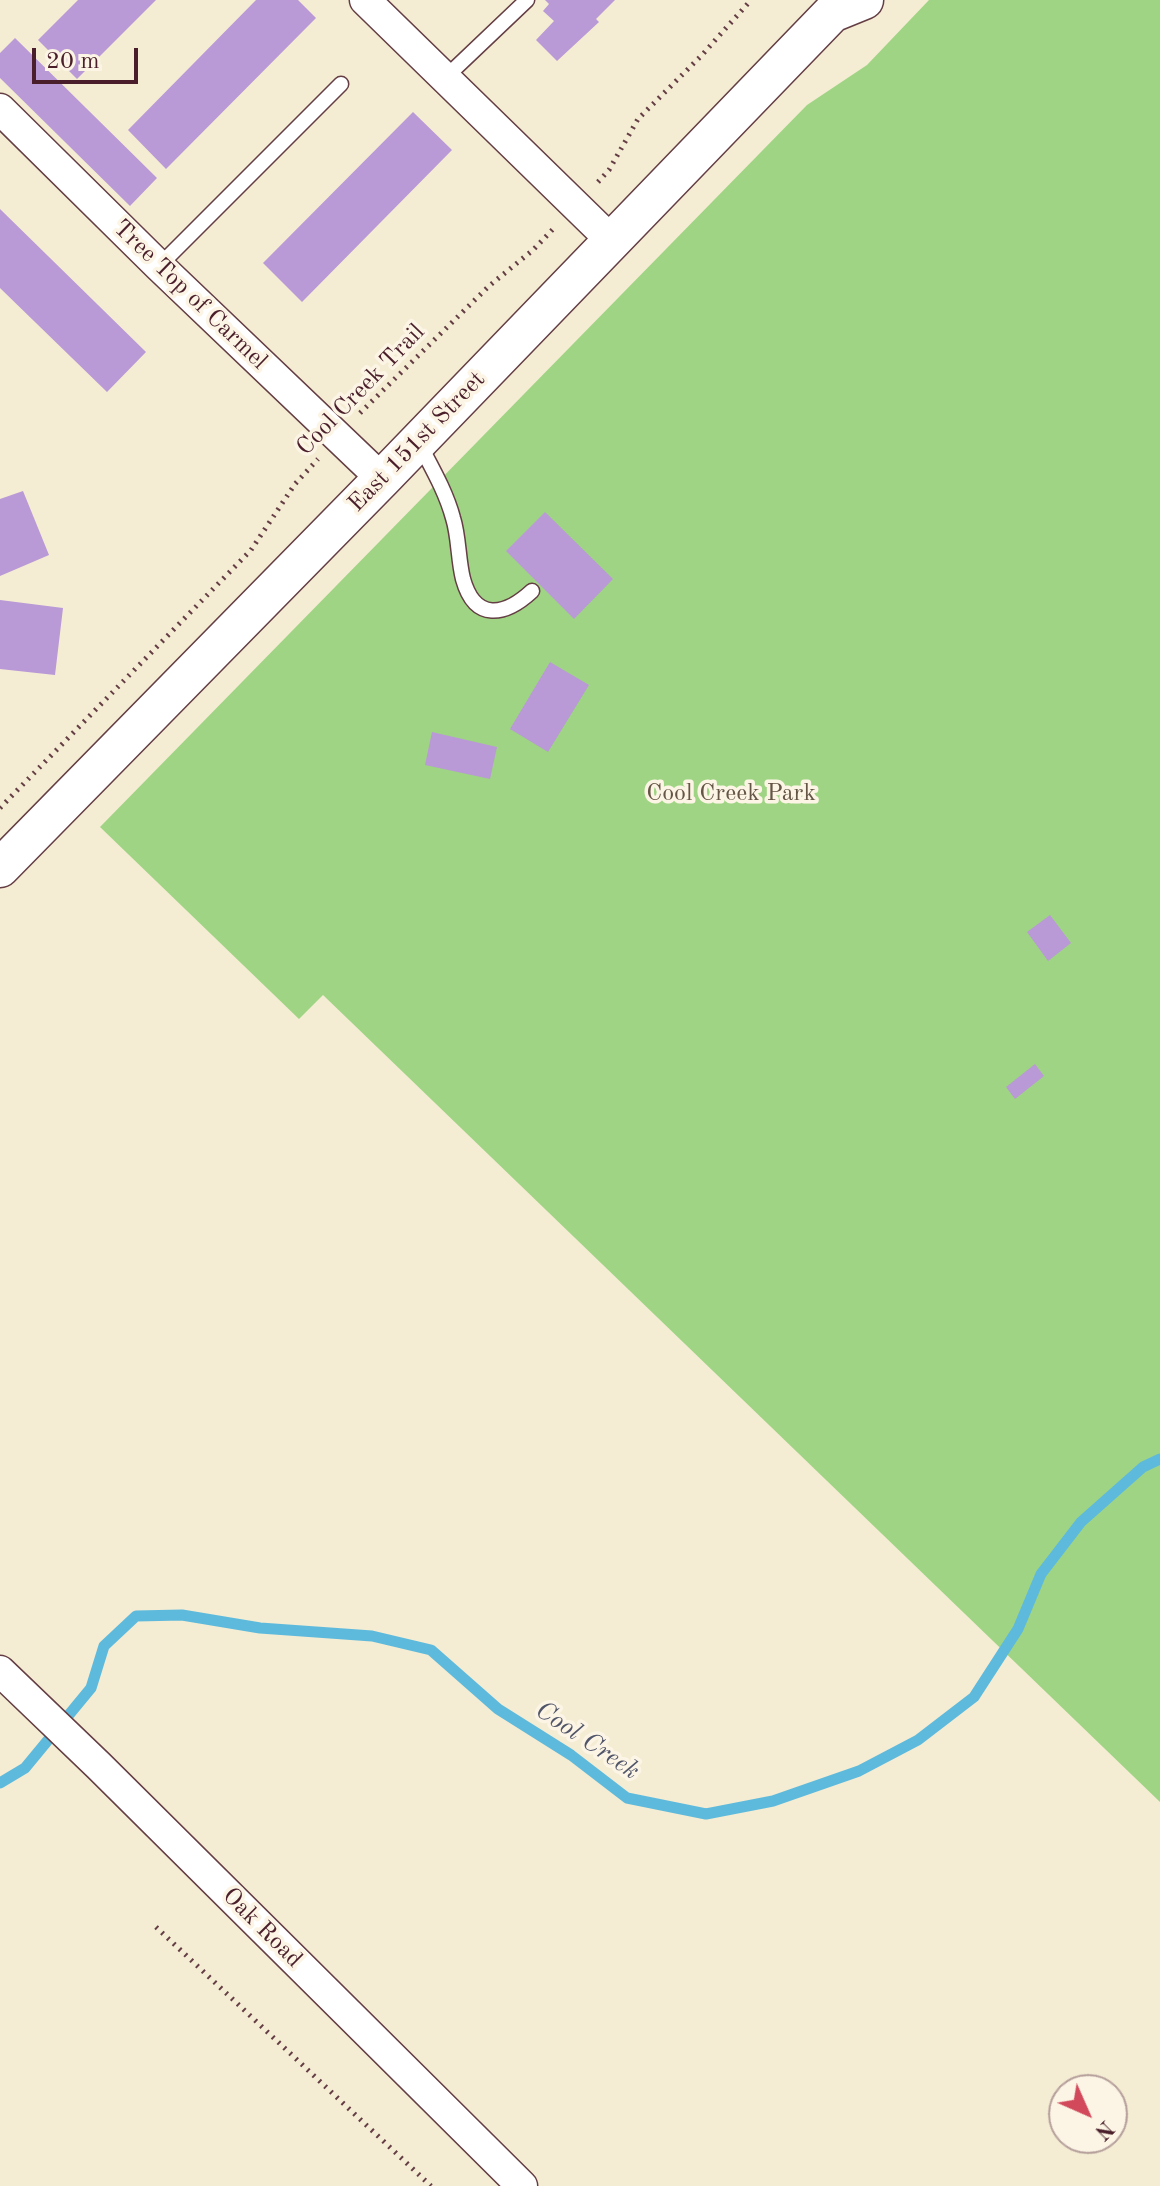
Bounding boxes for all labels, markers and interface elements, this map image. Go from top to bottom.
scale bar [36,32,142,82]
text: 20 m [46,50,100,74]
street label: Tree Top of Carmel [107,214,273,376]
street label: Cool Creek Trail [291,318,431,462]
street label: East 151st Street [342,366,492,518]
park label: Cool Creek Park [646,780,816,808]
water label: Cool Creek [529,1695,645,1787]
street label: Oak Road [216,1882,308,1974]
north arrow [1048,2074,1128,2154]
text: N [1090,2116,1117,2143]

